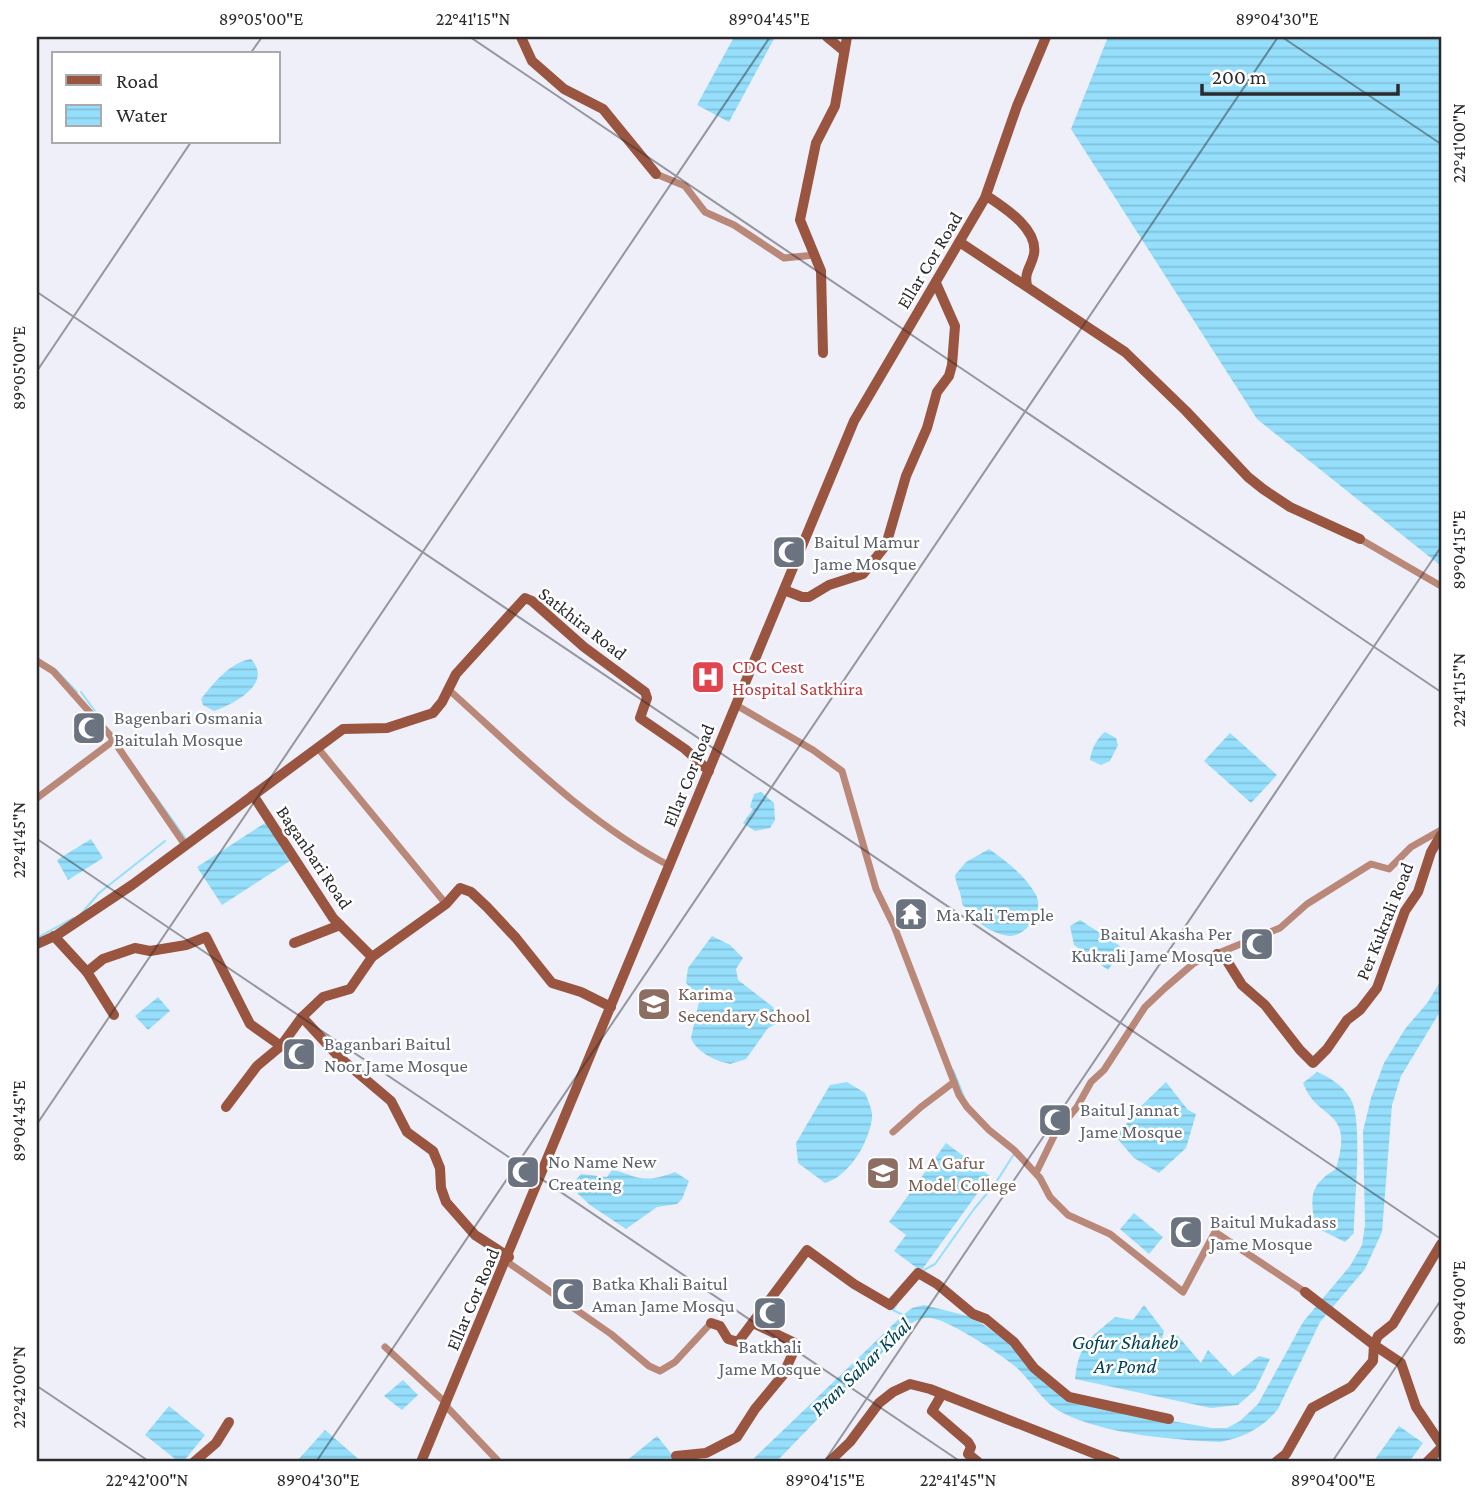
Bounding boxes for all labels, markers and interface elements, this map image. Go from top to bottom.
text: 89°05'00"E [219,9,303,29]
text: 22°41'15"N [436,9,511,29]
text: 89°04'45"E [728,9,810,29]
text: 89°04'30"E [1235,9,1319,29]
legend [52,52,280,144]
scale bar [1202,52,1398,96]
text: 200 m [1212,65,1267,89]
text: Road [116,69,159,93]
text: Water [116,103,168,127]
text: 22°41'00"N [1449,103,1469,183]
street label: Ellar Cor Road [892,208,966,312]
text: 89°05'00"E [9,326,29,410]
text: 89°04'15"E [1449,510,1469,590]
place label: Baitul Mamur Jame Mosque [812,531,920,574]
mosque icon: Baitul Mamur Jame Mosque [770,533,808,571]
street label: Satkhira Road [535,583,631,664]
text: 22°41'15"N [1449,653,1469,727]
place label: CDC Cest Hospital Satkhira [732,656,863,699]
hospital icon: CDC Cest Hospital Satkhira [689,658,727,696]
place label: Bagenbari Osmania Baitulah Mosque [114,707,263,750]
mosque icon: Bagenbari Osmania Baitulah Mosque [70,709,108,747]
street label: Ellar Cor Road [658,721,719,830]
text: 22°41'45"N [9,802,29,878]
street label: Baganbari Road [272,802,357,913]
street label: Per Kukrali Road [1351,859,1418,983]
temple icon: Ma Kali Temple [892,895,930,933]
place label: Ma Kali Temple [936,904,1054,925]
place label: Baitul Akasha Per Kukrali Jame Mosque [1071,923,1232,966]
mosque icon: Baitul Akasha Per Kukrali Jame Mosque [1238,925,1276,963]
place label: Karima Secendary School [678,983,810,1026]
school or university icon: Karima Secendary School [635,985,673,1023]
place label: Baganbari Baitul Noor Jame Mosque [324,1033,468,1076]
mosque icon: Baganbari Baitul Noor Jame Mosque [280,1035,318,1073]
text: 89°04'45"E [9,1080,29,1162]
place label: Baitul Jannat Jame Mosque [1078,1099,1182,1142]
mosque icon: Baitul Jannat Jame Mosque [1036,1101,1074,1139]
place label: No Name New Createing [548,1151,656,1194]
place label: M A Gafur Model College [908,1152,1016,1195]
mosque icon: No Name New Createing [504,1153,542,1191]
school or university icon: M A Gafur Model College [864,1154,902,1192]
place label: Baitul Mukadass Jame Mosque [1208,1211,1336,1254]
mosque icon: Baitul Mukadass Jame Mosque [1167,1213,1205,1251]
street label: Ellar Cor Road [442,1245,503,1353]
text: 89°04'00"E [1449,1260,1469,1345]
place label: Batka Khali Baitul Aman Jame Mosqu [592,1273,735,1316]
mosque icon: Batka Khali Baitul Aman Jame Mosqu [549,1275,587,1313]
mosque icon: Batkhali Jame Mosque [751,1294,789,1332]
water label: Pran Sahar Khal [806,1313,917,1421]
water label: Gofur Shaheb Ar Pond [1072,1330,1178,1378]
place label: Batkhali Jame Mosque [717,1336,821,1379]
text: 22°42'00"N [9,1345,29,1428]
text: 22°42'00"N [106,1470,189,1490]
text: 89°04'30"E [276,1470,360,1490]
text: 89°04'15"E [785,1470,865,1490]
text: 22°41'45"N [920,1470,996,1490]
text: 89°04'00"E [1291,1470,1376,1490]

